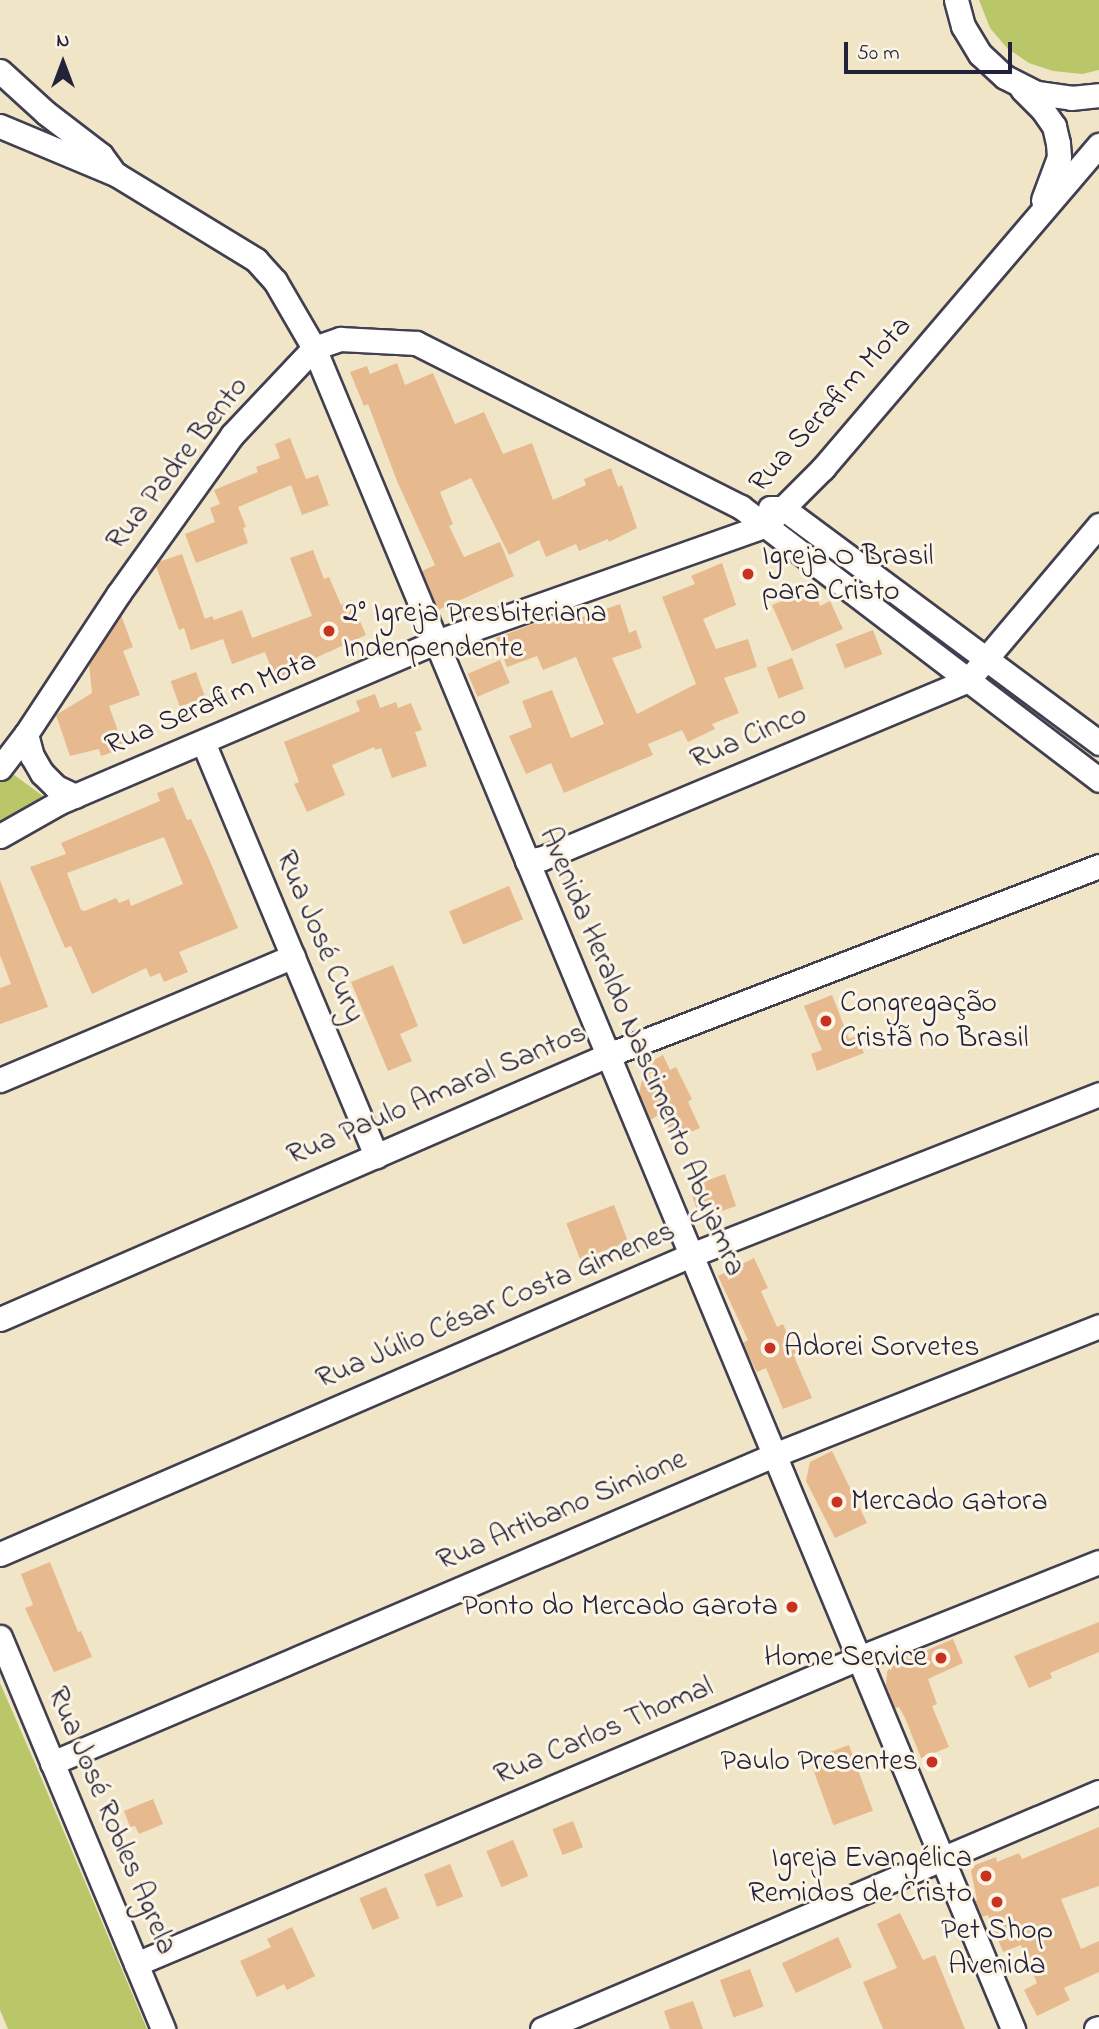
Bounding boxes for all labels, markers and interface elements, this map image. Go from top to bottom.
north arrow [28,28,98,98]
text: N [57,28,69,55]
scale bar [847,28,1015,72]
text: 50 m [857,39,900,69]
street label: Rua Serafim Mota [742,309,920,501]
street label: Rua Padre Bento [99,370,257,558]
place label: Igreja O Brasil para Cristo [762,539,934,610]
marker: Igreja O Brasil para Cristo [740,566,756,582]
place label: 2° Igreja Presbiteriana Indenpendente [343,596,607,666]
marker: 2° Igreja Presbiteriana Indenpendente [321,623,337,639]
street label: Rua Serafim Mota [100,643,322,765]
street label: Rua Cinco [685,697,813,779]
street label: Avenida Heraldo Nascimento Abujamra [530,822,752,1282]
street label: Rua José Cury [267,846,371,1028]
place label: Congregação Cristã no Brasil [840,986,1028,1056]
marker: Congregação Cristã no Brasil [818,1013,834,1029]
street label: Rua Paulo Amaral Santos [282,1016,592,1174]
street label: Rua Júlio César Costa Gimenes [311,1214,681,1398]
place label: Adorei Sorvetes [784,1330,979,1366]
marker: Adorei Sorvetes [762,1340,778,1356]
street label: Rua Artibano Simione [432,1442,692,1580]
place label: Mercado Gatora [851,1484,1048,1520]
marker: Mercado Gatora [829,1494,845,1510]
place label: Ponto do Mercado Garota [462,1589,778,1625]
marker: Ponto do Mercado Garota [784,1599,800,1615]
place label: Home Service [764,1640,927,1676]
marker: Home Service [933,1650,949,1666]
street label: Rua Carlos Thomal [489,1670,719,1794]
street label: Rua José Robles Agrela [38,1682,184,1960]
place label: Paulo Presentes [720,1744,918,1780]
marker: Paulo Presentes [924,1754,940,1770]
place label: Igreja Evangélica Remidos de Cristo [748,1841,972,1912]
marker: Igreja Evangélica Remidos de Cristo [978,1868,994,1884]
marker: Pet Shop Avenida [989,1894,1005,1910]
place label: Pet Shop Avenida [941,1913,1053,1983]

